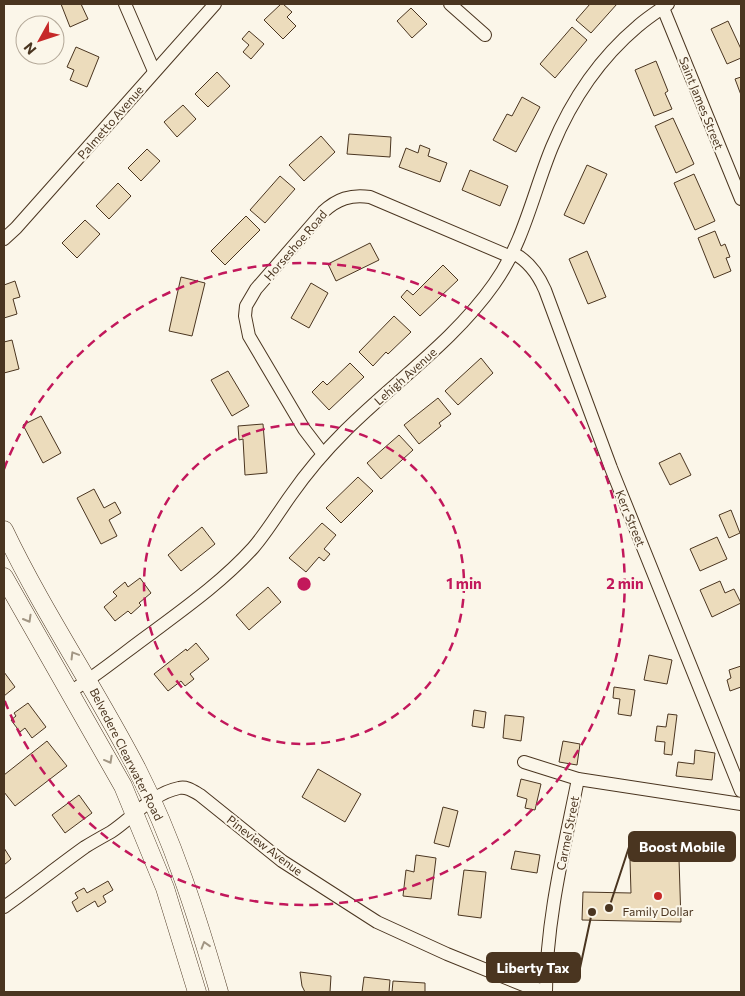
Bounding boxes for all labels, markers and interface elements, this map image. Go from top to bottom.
north arrow [15,15,65,65]
text: N [20,39,40,58]
street label: Saint James Street [676,55,727,152]
street label: Palmetto Avenue [74,82,146,162]
street label: Horseshoe Road [261,207,329,283]
street label: Lehigh Avenue [371,344,439,408]
street label: Kerr Street [613,488,649,548]
text: 1 min [446,574,482,592]
text: 2 min [606,574,644,592]
centre of rings [295,575,313,593]
one-way arrow [22,614,32,623]
one-way arrow [70,652,80,661]
street label: Belvedere Clearwater Road [87,686,167,823]
one-way arrow [103,755,113,764]
street label: Carmel Street [553,795,581,871]
street label: Pineview Avenue [224,812,306,878]
callout: Boost Mobile [629,832,735,861]
text: Boost Mobile [639,838,725,855]
marker: Family Dollar [652,890,664,902]
place label: Family Dollar [622,904,694,918]
one-way arrow [201,942,211,950]
callout: Liberty Tax [487,953,580,982]
text: Liberty Tax [496,959,570,976]

